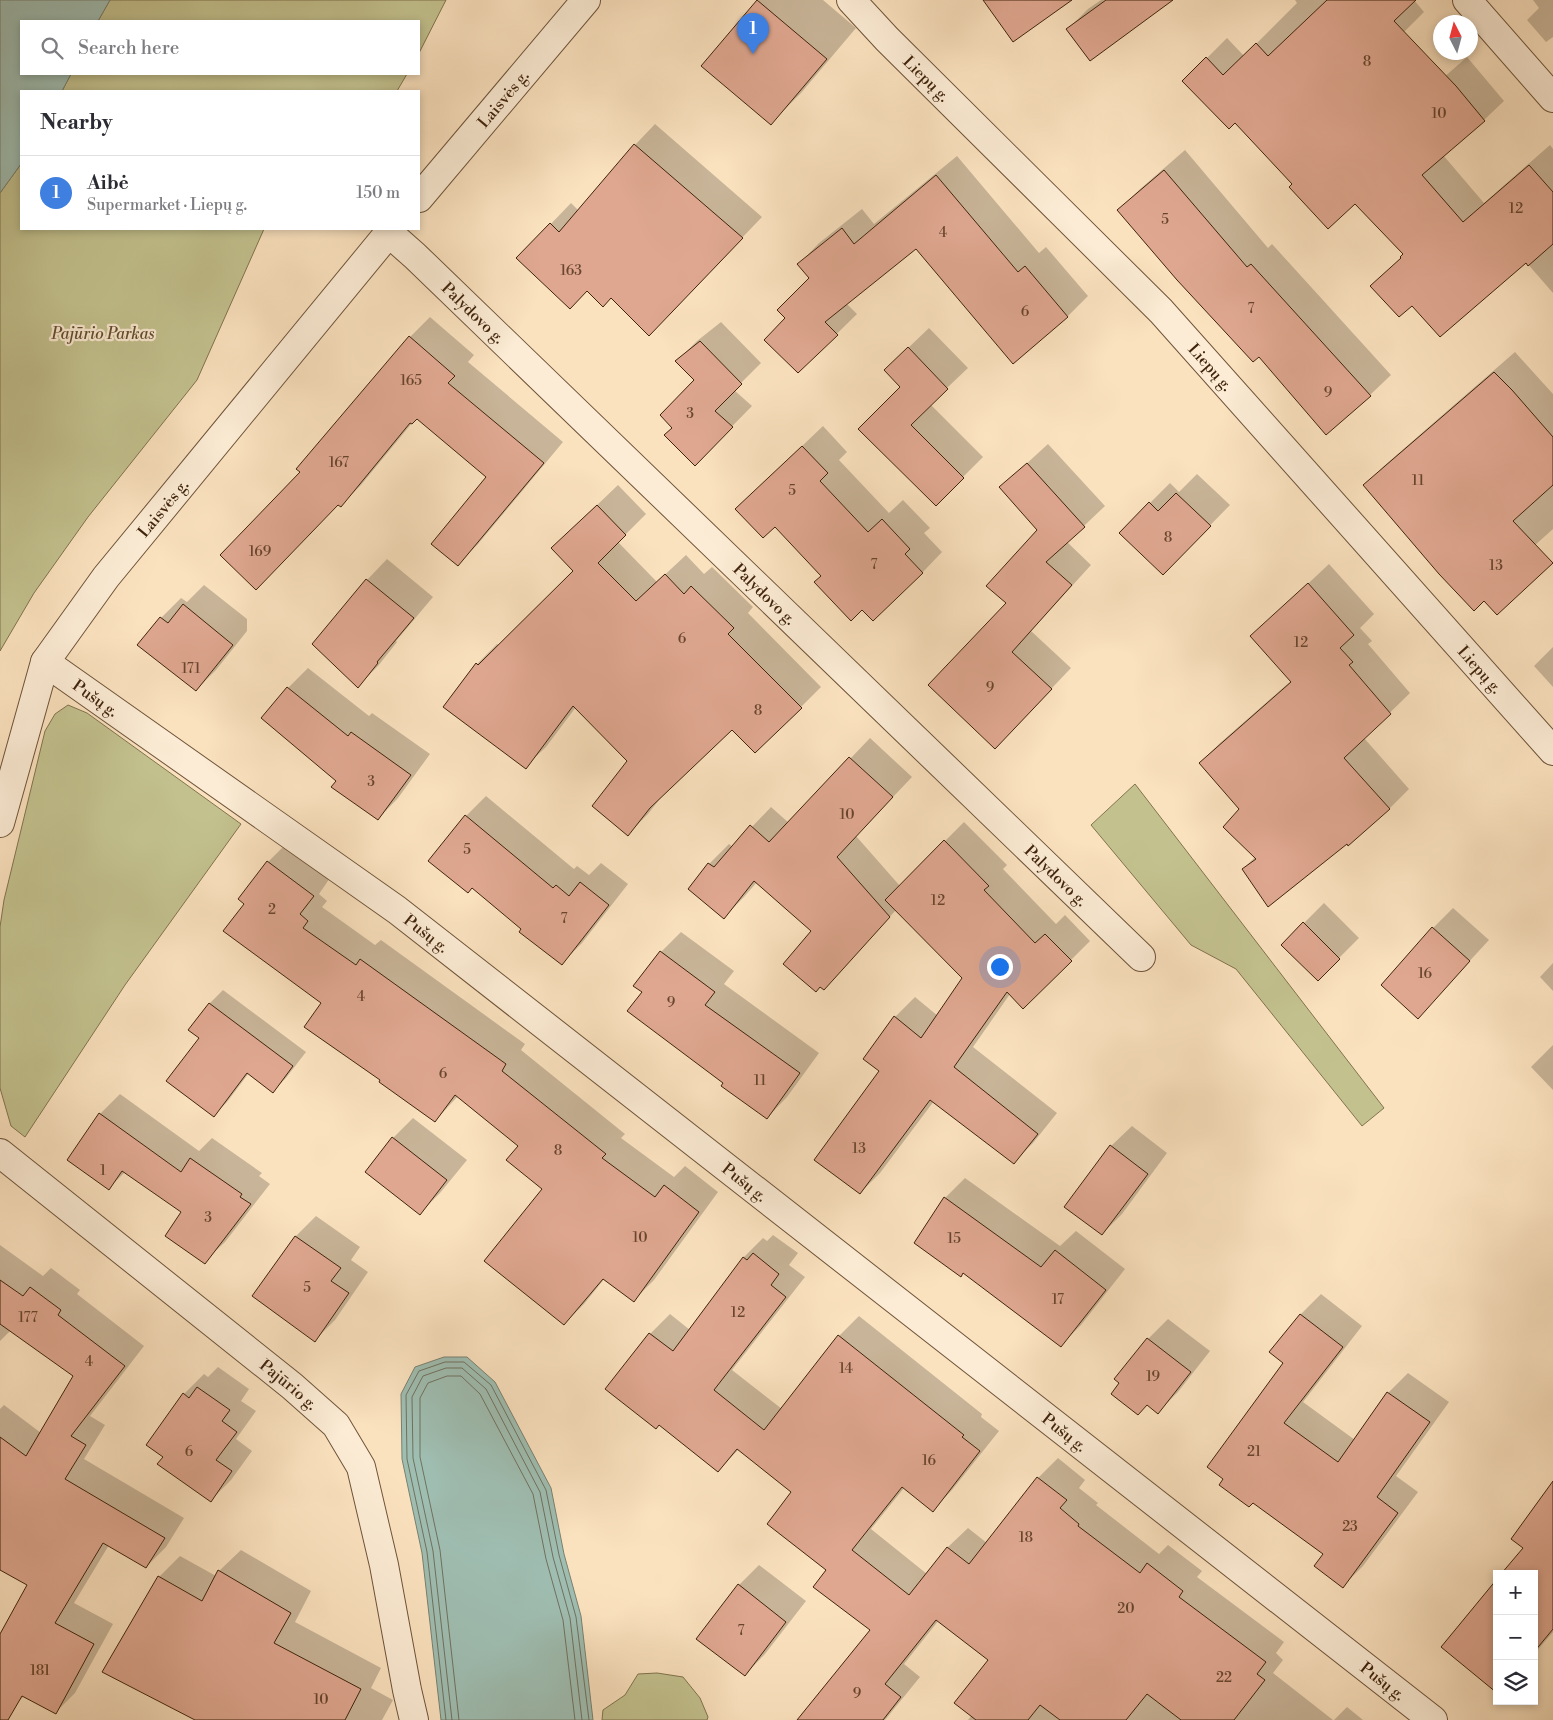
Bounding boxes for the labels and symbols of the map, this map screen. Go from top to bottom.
pin: 1 [737,13,769,54]
north arrow [1433,15,1478,60]
street label: Liepų g. [899,52,953,106]
house number: 8 [1363,53,1371,71]
street label: Laisvės g. [474,66,534,132]
house number: 10 [1432,105,1446,123]
house number: 12 [1509,200,1523,218]
house number: 5 [1161,211,1169,229]
house number: 4 [939,224,947,242]
house number: 163 [560,262,582,280]
street label: Palydovo g. [437,278,508,348]
house number: 7 [1247,300,1255,318]
house number: 6 [1021,303,1030,321]
park label: Pajūrio Parkas [51,324,154,344]
street label: Liepų g. [1183,339,1237,396]
house number: 165 [400,372,422,390]
house number: 9 [1324,384,1332,402]
house number: 3 [686,405,694,423]
house number: 167 [329,454,349,472]
house number: 11 [1412,472,1424,490]
street label: Laisvės g. [134,476,193,542]
house number: 5 [788,482,796,500]
house number: 8 [1164,529,1172,547]
house number: 169 [249,543,271,561]
house number: 7 [870,556,878,574]
house number: 13 [1489,557,1503,575]
street label: Palydovo g. [728,560,800,629]
house number: 6 [678,630,687,648]
house number: 12 [1294,634,1308,652]
street label: Liepų g. [1453,642,1506,698]
house number: 171 [182,660,200,678]
street label: Pušų g. [68,676,122,721]
house number: 9 [986,679,994,697]
house number: 8 [754,702,762,720]
house number: 3 [367,773,375,791]
house number: 10 [840,806,854,824]
house number: 5 [463,841,471,859]
street label: Palydovo g. [1020,841,1091,911]
house number: 12 [931,892,945,910]
house number: 2 [268,901,276,919]
street label: Pušų g. [399,910,452,958]
house number: 7 [560,910,568,928]
your location [987,954,1013,980]
house number: 16 [1418,965,1433,983]
house number: 4 [357,988,365,1006]
house number: 9 [667,994,675,1012]
house number: 6 [439,1065,448,1083]
house number: 11 [754,1072,766,1090]
house number: 13 [852,1140,866,1158]
house number: 8 [554,1142,562,1160]
street label: Pušų g. [718,1159,771,1206]
house number: 1 [100,1162,106,1180]
house number: 3 [204,1209,212,1227]
house number: 10 [633,1229,647,1247]
house number: 15 [947,1230,961,1248]
house number: 5 [303,1279,311,1297]
house number: 17 [1052,1291,1064,1309]
house number: 12 [731,1304,745,1322]
house number: 177 [18,1309,38,1327]
house number: 4 [85,1353,93,1371]
street label: Pajūrio g. [255,1355,321,1415]
house number: 14 [839,1360,853,1378]
house number: 19 [1146,1368,1160,1386]
street label: Pušų g. [1038,1409,1090,1456]
house number: 6 [185,1443,194,1461]
house number: 21 [1247,1443,1261,1461]
house number: 16 [922,1452,937,1470]
house number: 23 [1342,1518,1358,1536]
house number: 18 [1019,1529,1033,1547]
house number: 20 [1117,1600,1135,1618]
house number: 7 [737,1622,745,1640]
street label: Pušų g. [1356,1658,1409,1705]
house number: 181 [30,1662,50,1680]
house number: 22 [1216,1669,1232,1687]
house number: 9 [853,1685,861,1703]
house number: 10 [314,1691,328,1709]

